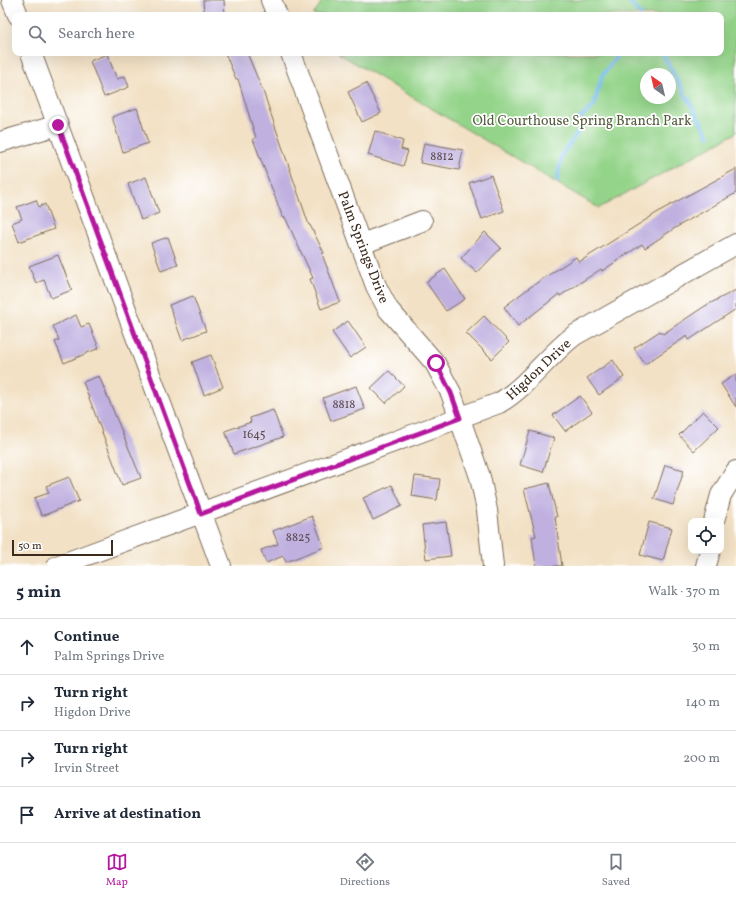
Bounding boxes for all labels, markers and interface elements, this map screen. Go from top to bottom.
search box [12,12,724,56]
icon: search [26,23,48,45]
text: Search here [58,24,135,45]
north arrow [640,68,676,104]
park label: Old Courthouse Spring Branch Park [472,112,692,131]
route end [49,116,67,134]
house number: 8812 [430,149,454,165]
street label: Palm Springs Drive [332,189,393,307]
street label: Higdon Drive [502,335,576,405]
route start [427,354,445,372]
house number: 8818 [333,397,355,413]
house number: 1645 [243,427,266,443]
map controls [688,518,724,554]
button: locate [688,518,724,554]
house number: 8825 [286,530,310,546]
scale bar [12,538,113,557]
text: 50 m [18,539,42,554]
text: 5 min [16,581,61,604]
text: Walk · 370 m [648,583,720,601]
text: Continue [54,627,119,648]
icon: ahead [16,636,38,658]
text: 30 m [692,638,720,656]
text: Palm Springs Drive [54,648,164,666]
text: Turn right [54,683,128,704]
icon: right [16,692,38,714]
text: 140 m [686,694,720,712]
text: Higdon Drive [54,704,131,722]
text: Turn right [54,739,128,760]
icon: right [16,748,38,770]
text: 200 m [683,750,720,768]
text: Irvin Street [54,760,119,778]
icon: arrive [16,804,38,826]
text: Arrive at destination [54,804,201,825]
tab: Map [106,851,128,890]
tab: Directions [340,851,390,890]
tab: Saved [602,851,630,890]

